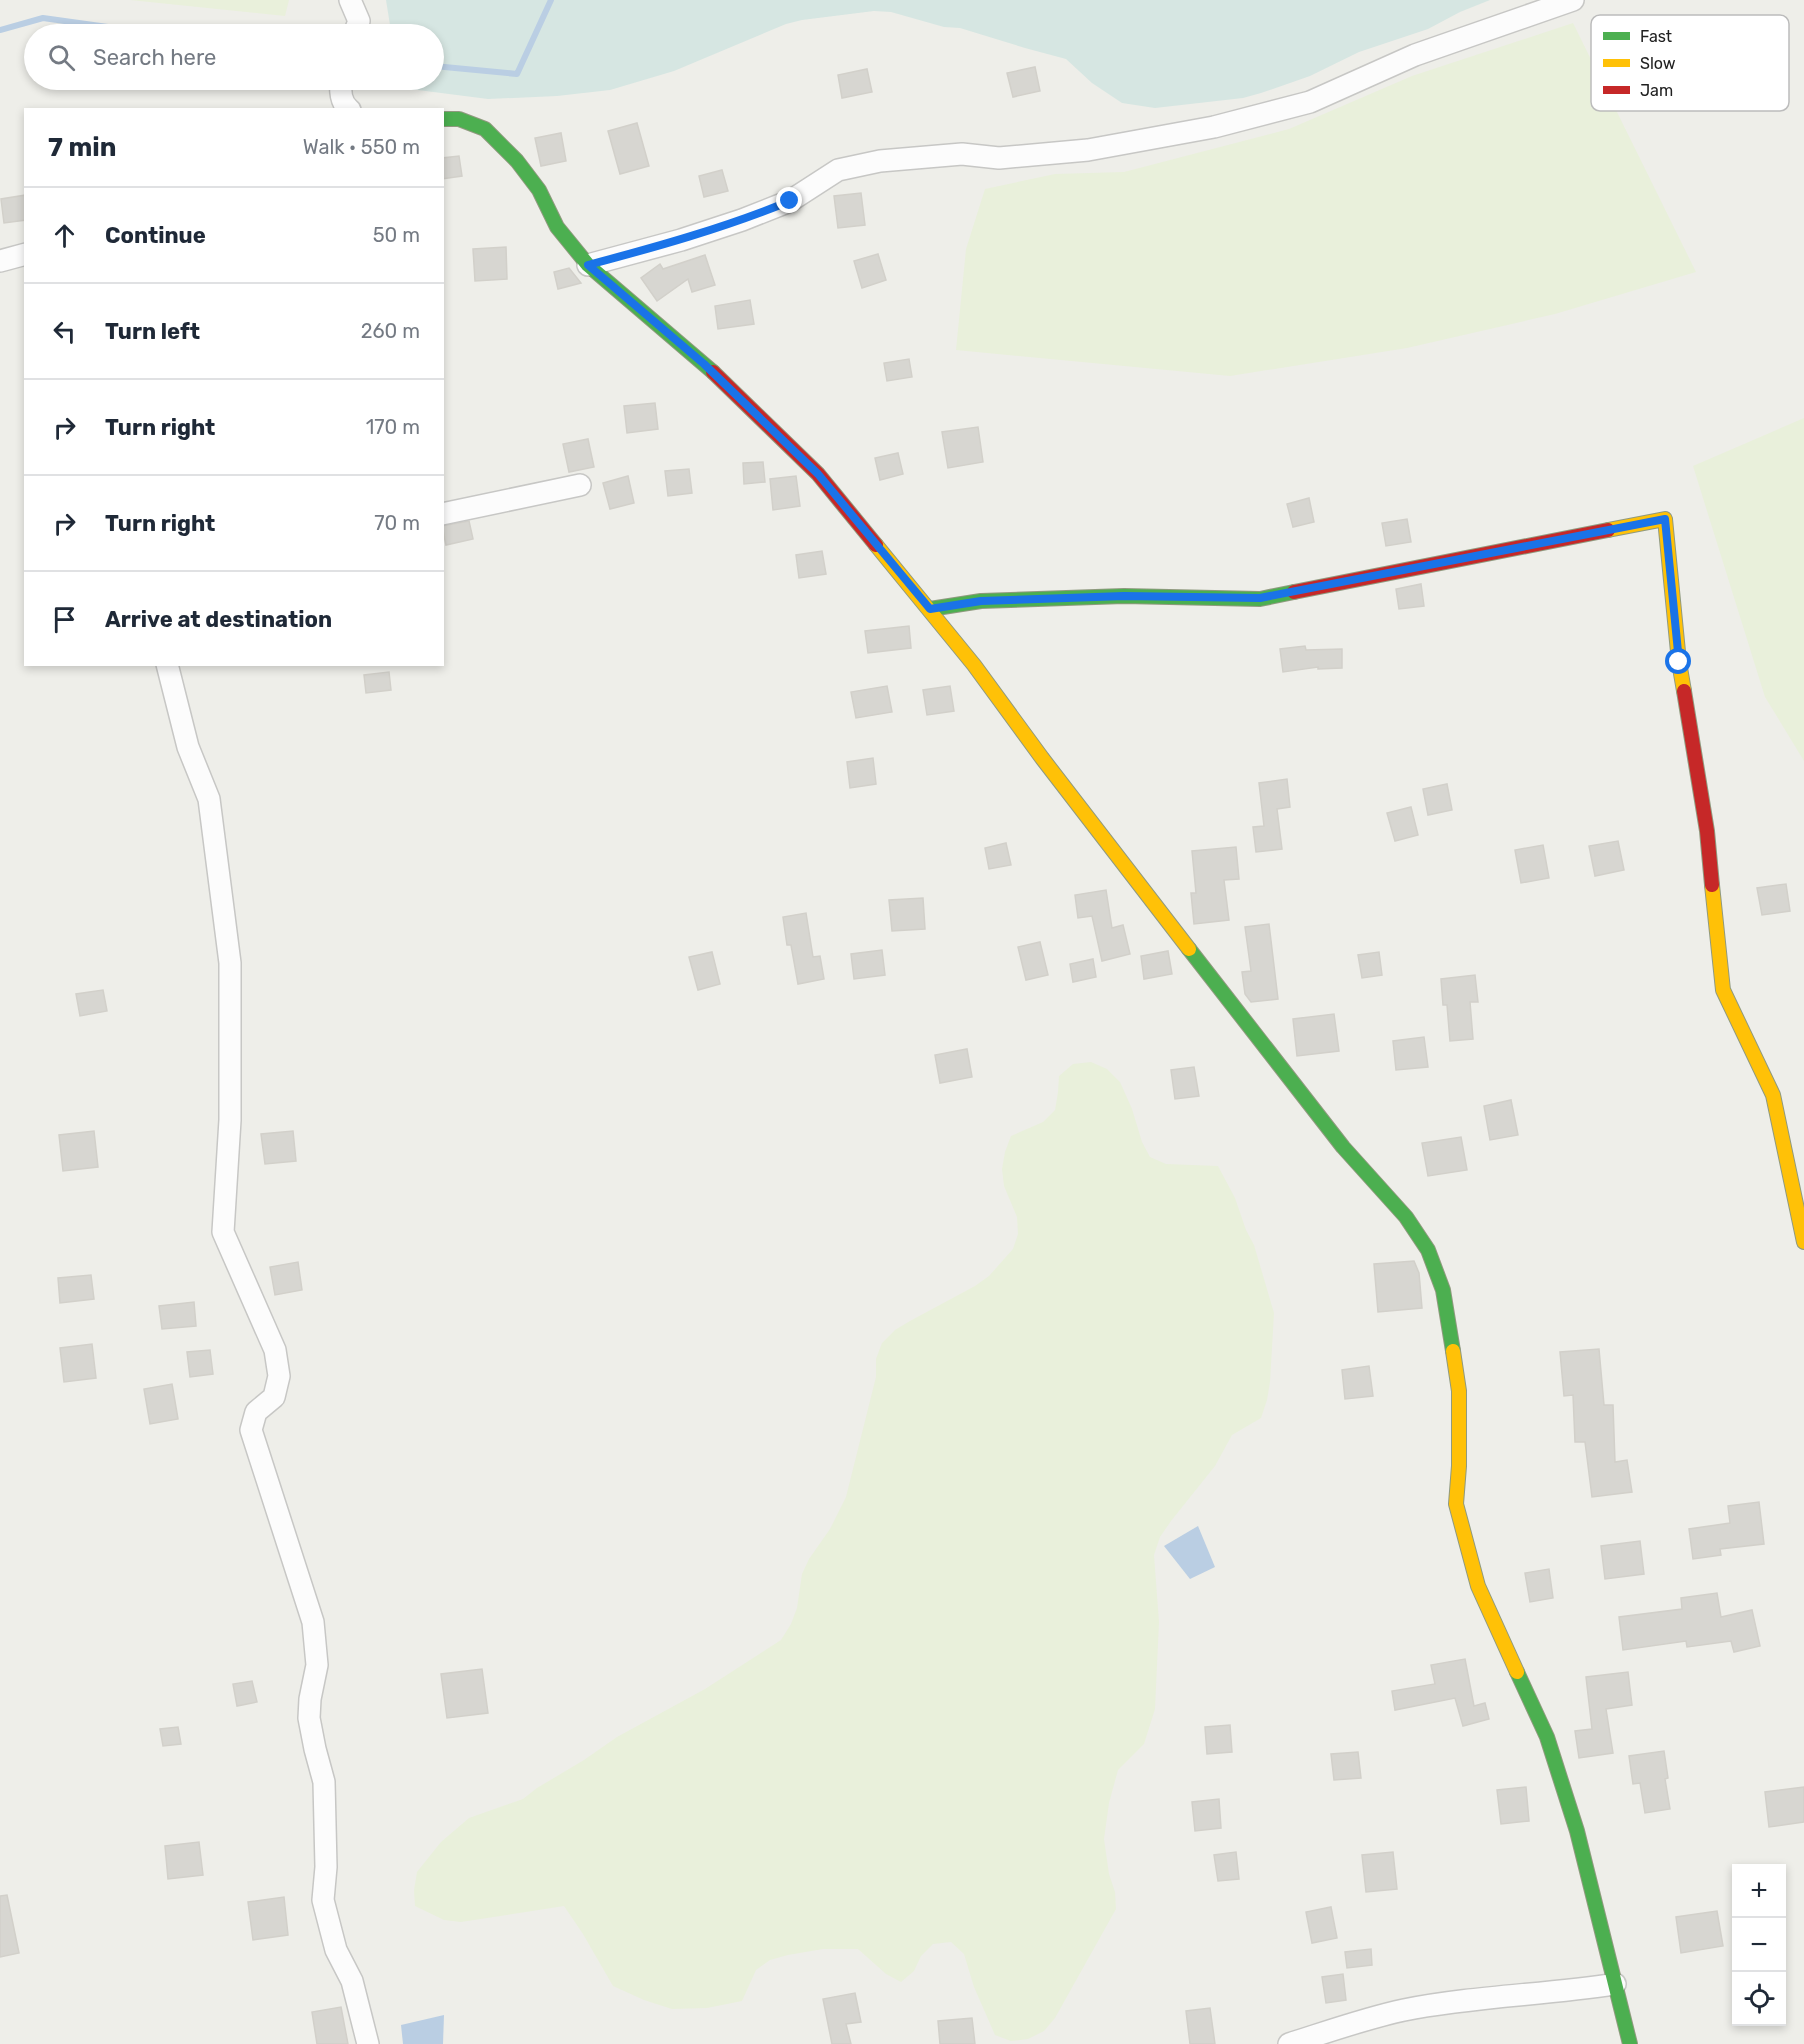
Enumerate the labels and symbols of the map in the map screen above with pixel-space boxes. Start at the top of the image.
legend [1591,15,1789,111]
text: Fast [1640,27,1672,46]
text: Slow [1640,54,1676,73]
text: Jam [1640,81,1673,100]
route end [776,187,802,213]
route start [1665,648,1691,674]

